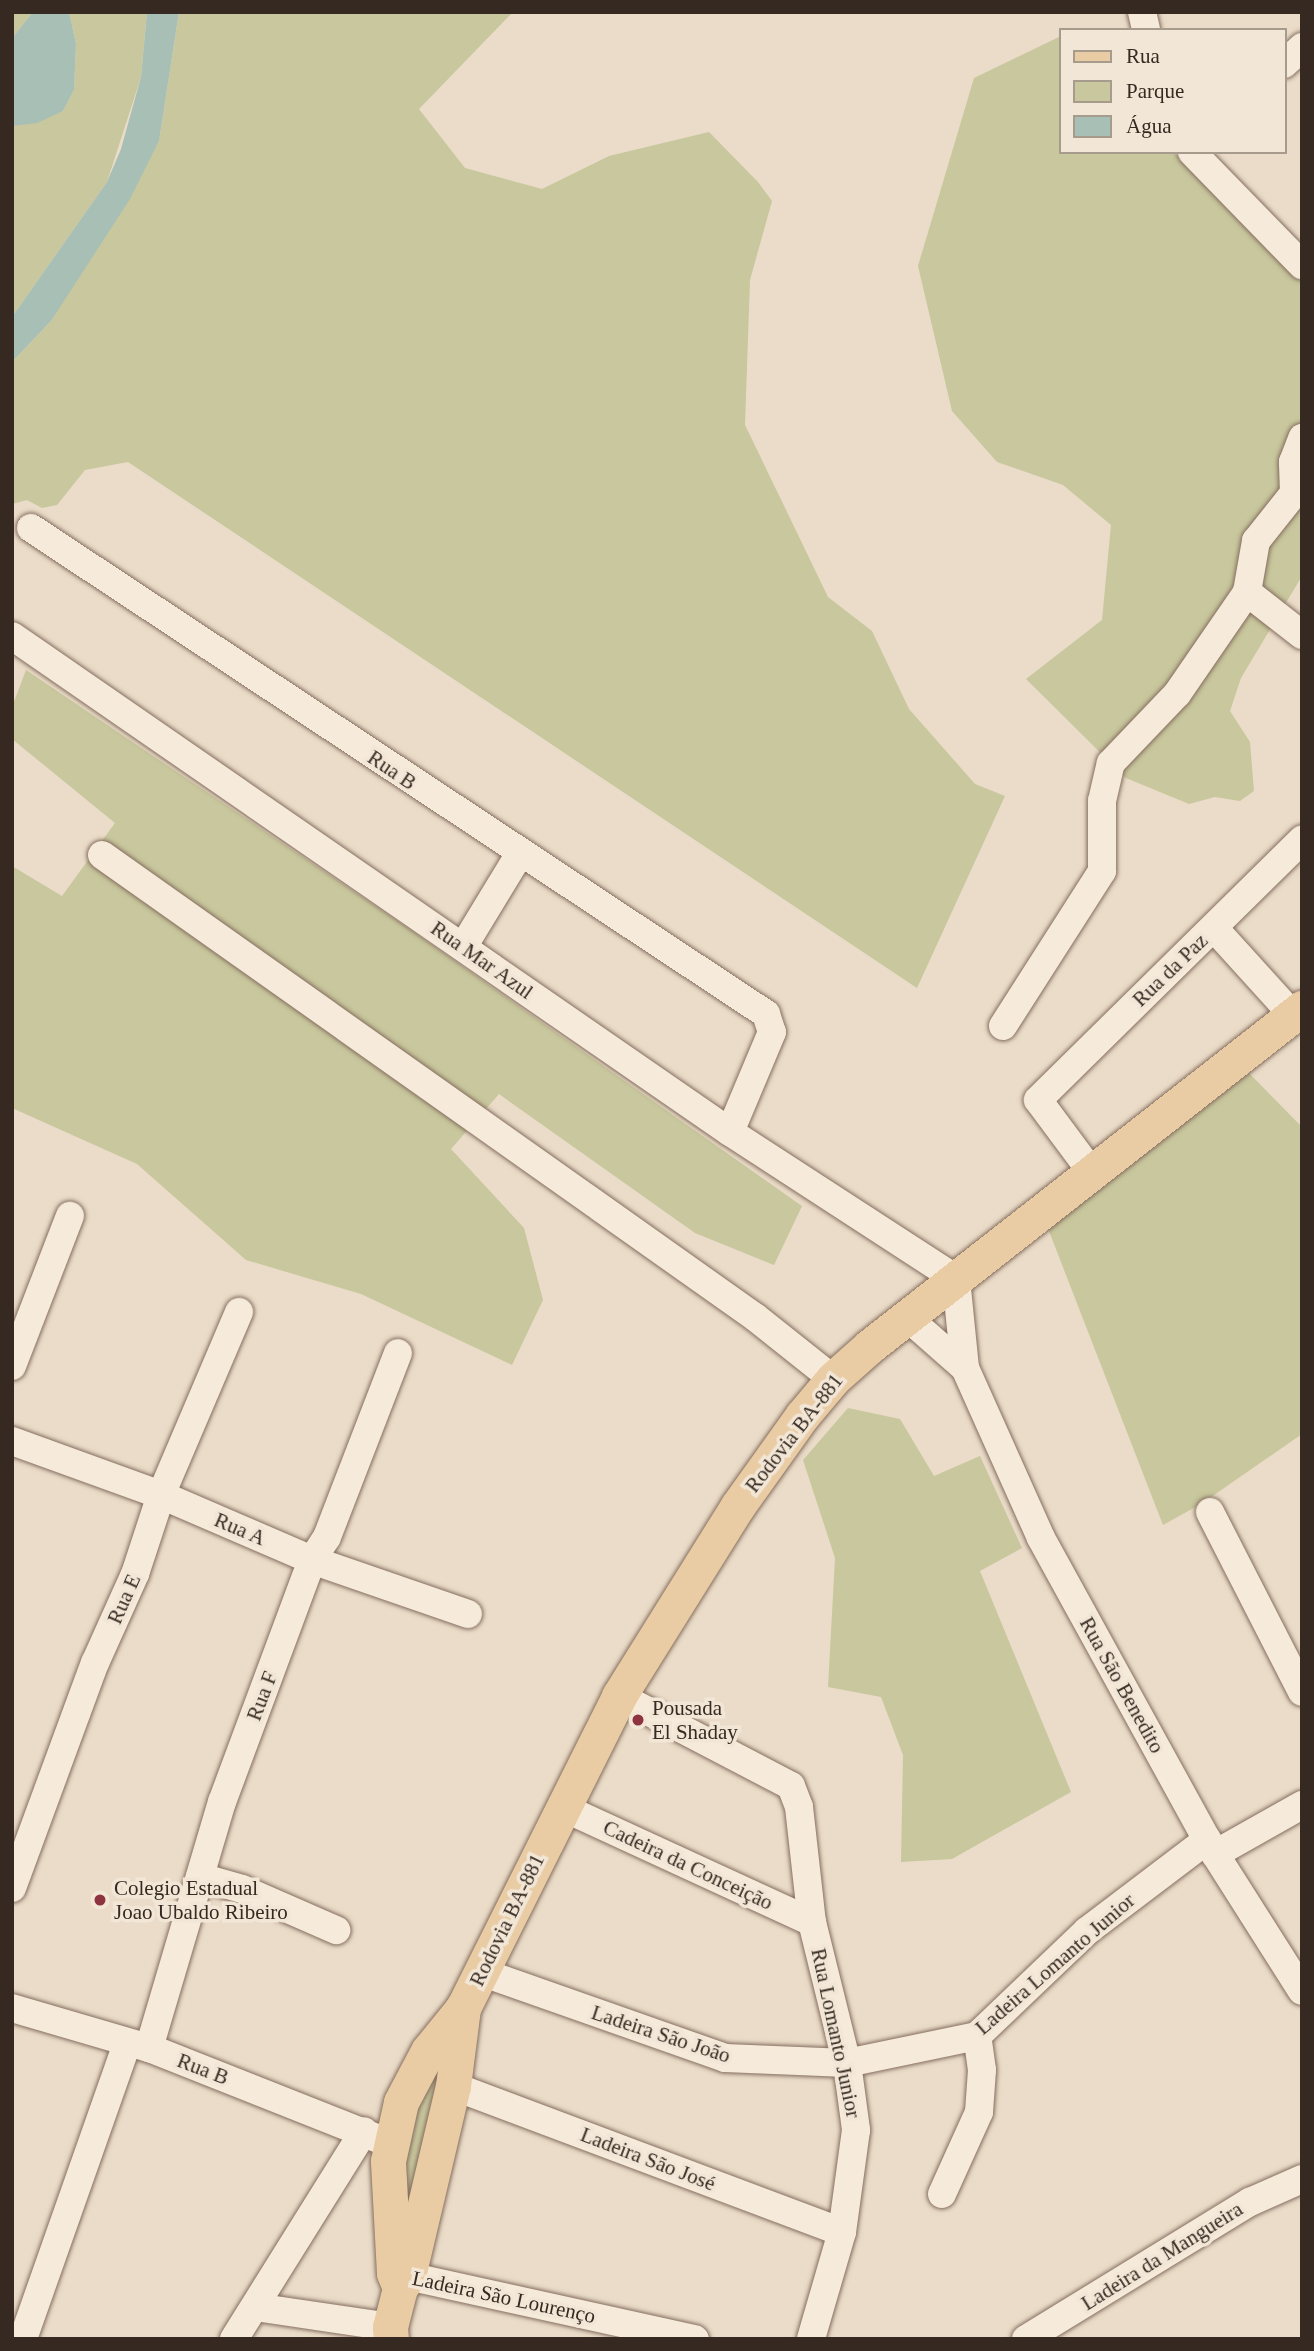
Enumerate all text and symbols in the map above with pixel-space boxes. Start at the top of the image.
legend [1058,28,1286,154]
text: Rua [1126,44,1160,68]
text: Parque [1126,79,1184,103]
text: Água [1126,114,1172,138]
street label: Rua B [363,745,421,795]
street label: Rua Mar Azul [426,915,538,1005]
street label: Rua da Paz [1127,928,1213,1012]
street label: Rodovia BA-881 [740,1368,848,1498]
street label: Rua A [210,1507,270,1551]
street label: Rua E [102,1570,146,1628]
street label: Rua São Benedito [1074,1613,1170,1757]
street label: Rua F [241,1668,283,1724]
place label: Pousada El Shaday [652,1695,738,1745]
marker: Pousada El Shaday [630,1712,646,1728]
street label: Cadeira da Conceição [599,1815,777,1915]
street label: Rodovia BA-881 [464,1850,550,1990]
place label: Colegio Estadual Joao Ubaldo Ribeiro [114,1875,288,1925]
street label: Ladeira Lomanto Junior [970,1888,1140,2040]
marker: Colegio Estadual Joao Ubaldo Ribeiro [92,1892,108,1908]
street label: Rua Lomanto Junior [806,1946,866,2120]
street label: Ladeira São João [588,2000,734,2068]
street label: Rua B [174,2048,232,2090]
street label: Ladeira São José [577,2122,719,2196]
street label: Ladeira da Mangueira [1077,2196,1247,2316]
street label: Ladeira São Lourenço [410,2265,598,2329]

